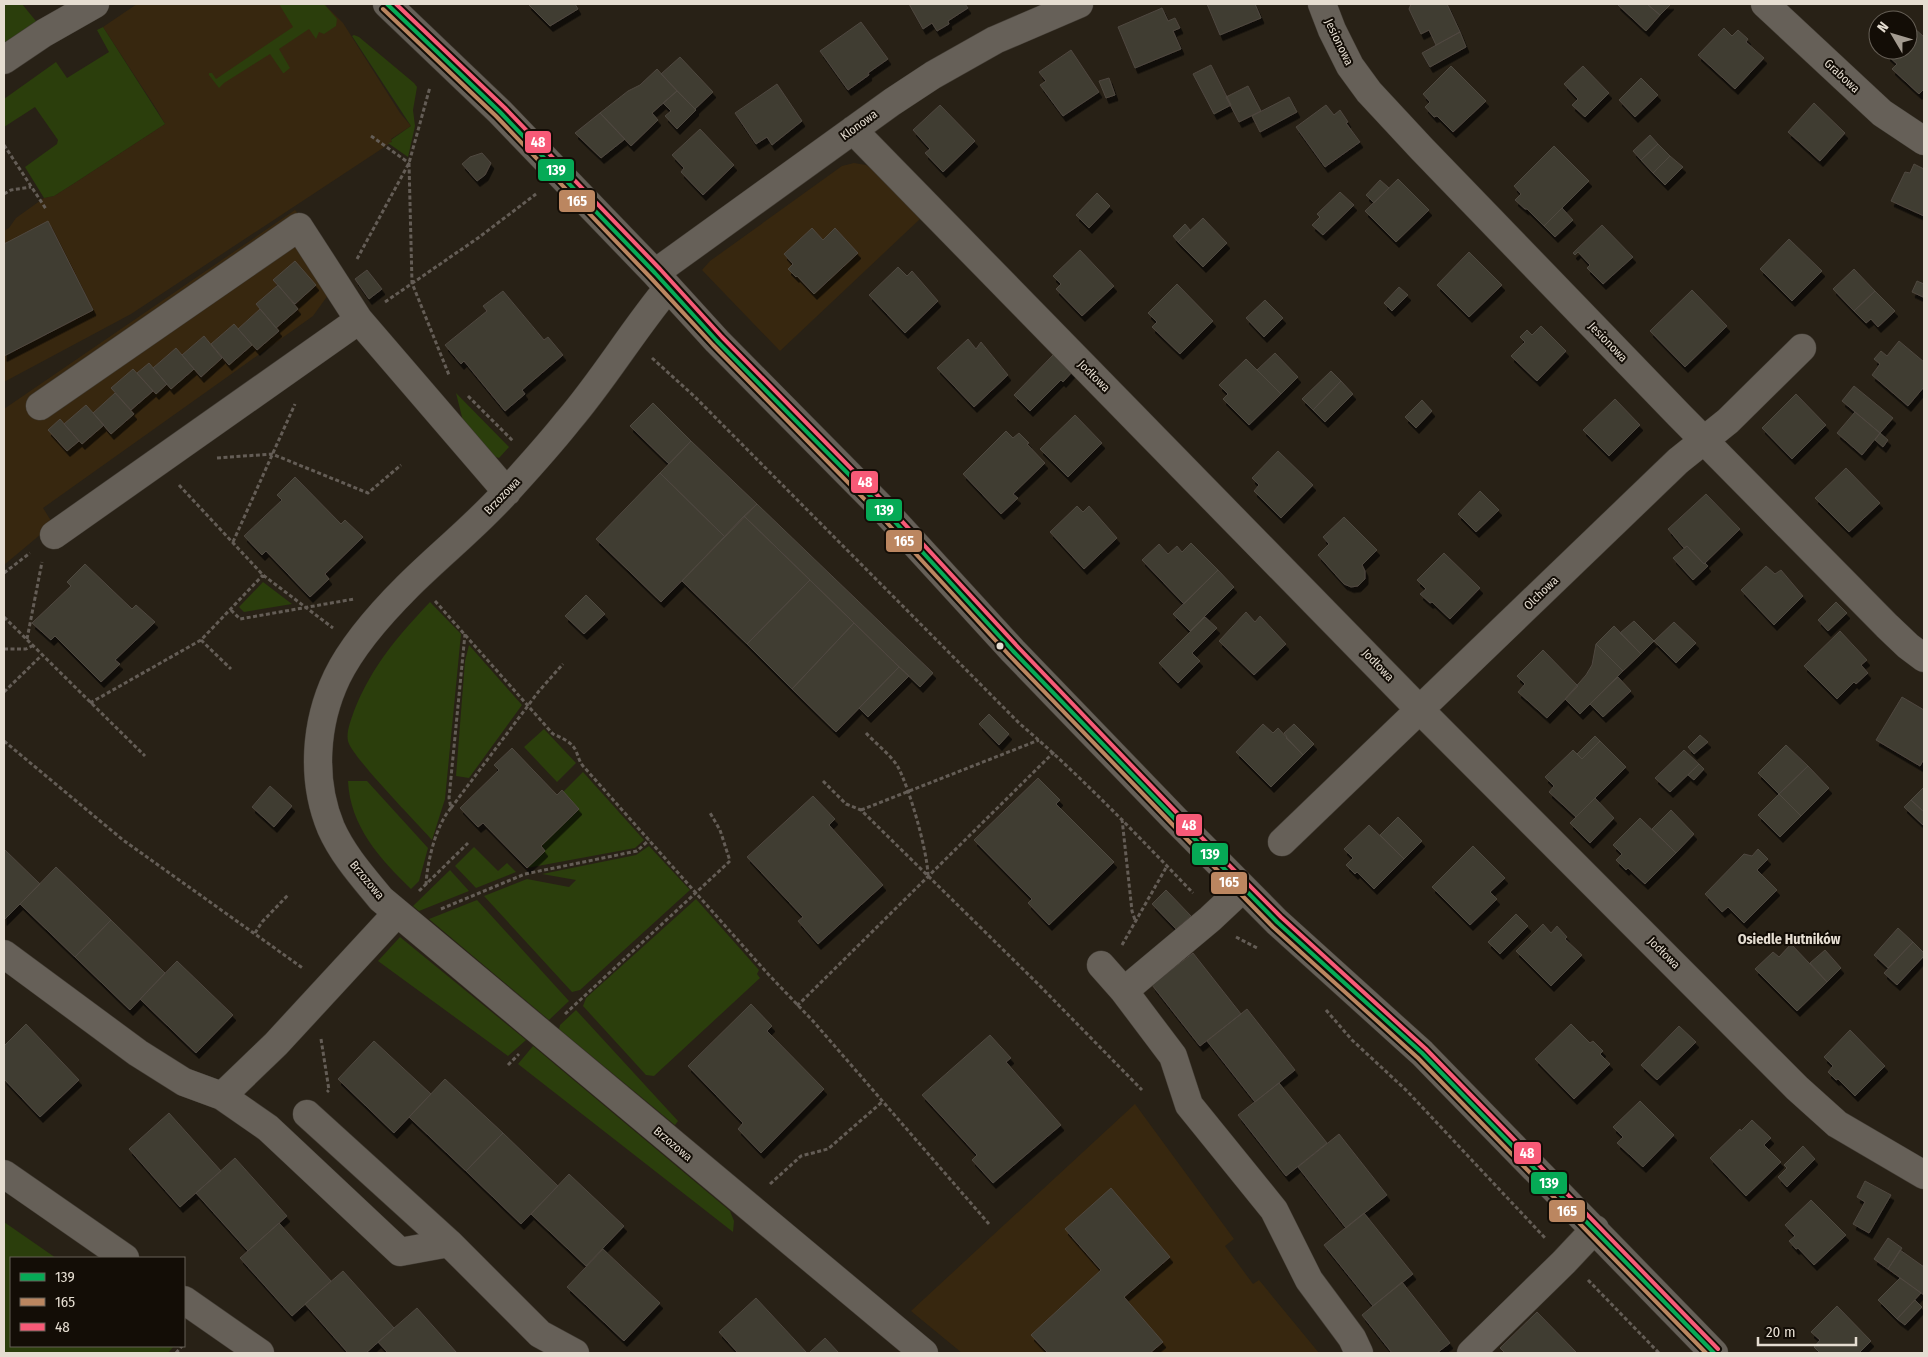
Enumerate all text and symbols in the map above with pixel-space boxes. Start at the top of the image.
north arrow [1868,10,1918,60]
street label: Jesionowa [1322,17,1356,68]
text: N [1874,19,1892,36]
street label: Grabowa [1822,56,1863,96]
street label: Klonowa [838,107,880,143]
line badge: 48 [524,130,552,154]
text: 48 [531,134,546,151]
line badge: 139 [537,158,575,182]
text: 139 [546,162,566,179]
line badge: 165 [558,189,596,213]
text: 165 [567,193,587,210]
street label: Jesionowa [1586,319,1630,365]
street label: Jodłowa [1075,357,1113,395]
line badge: 48 [850,470,879,494]
street label: Brzozowa [481,474,523,517]
text: 48 [858,474,873,491]
line badge: 139 [865,498,903,522]
text: 139 [874,502,894,519]
line badge: 165 [885,529,923,553]
text: 165 [894,533,914,550]
street label: Olchowa [1521,573,1561,613]
unlabelled marker [995,641,1005,651]
street label: Jodłowa [1359,646,1397,684]
line badge: 48 [1175,813,1203,837]
text: 48 [1182,817,1197,834]
line badge: 139 [1191,842,1229,866]
text: 139 [1200,846,1220,863]
street label: Brzozowa [347,858,387,902]
line badge: 165 [1210,871,1248,895]
text: 165 [1219,874,1239,891]
district label: Osiedle Hutników [1738,931,1841,948]
street label: Jodłowa [1645,934,1683,972]
street label: Brzozowa [651,1124,695,1164]
line badge: 48 [1513,1141,1542,1165]
text: 48 [1520,1145,1535,1162]
line badge: 139 [1530,1171,1568,1195]
text: 139 [1539,1175,1559,1192]
line badge: 165 [1548,1199,1586,1223]
text: 165 [1557,1203,1577,1220]
legend [10,1257,185,1347]
text: 139 [55,1268,75,1286]
text: 165 [55,1293,75,1311]
scale bar [1758,1314,1856,1346]
text: 48 [55,1318,70,1336]
text: 20 m [1766,1323,1796,1341]

